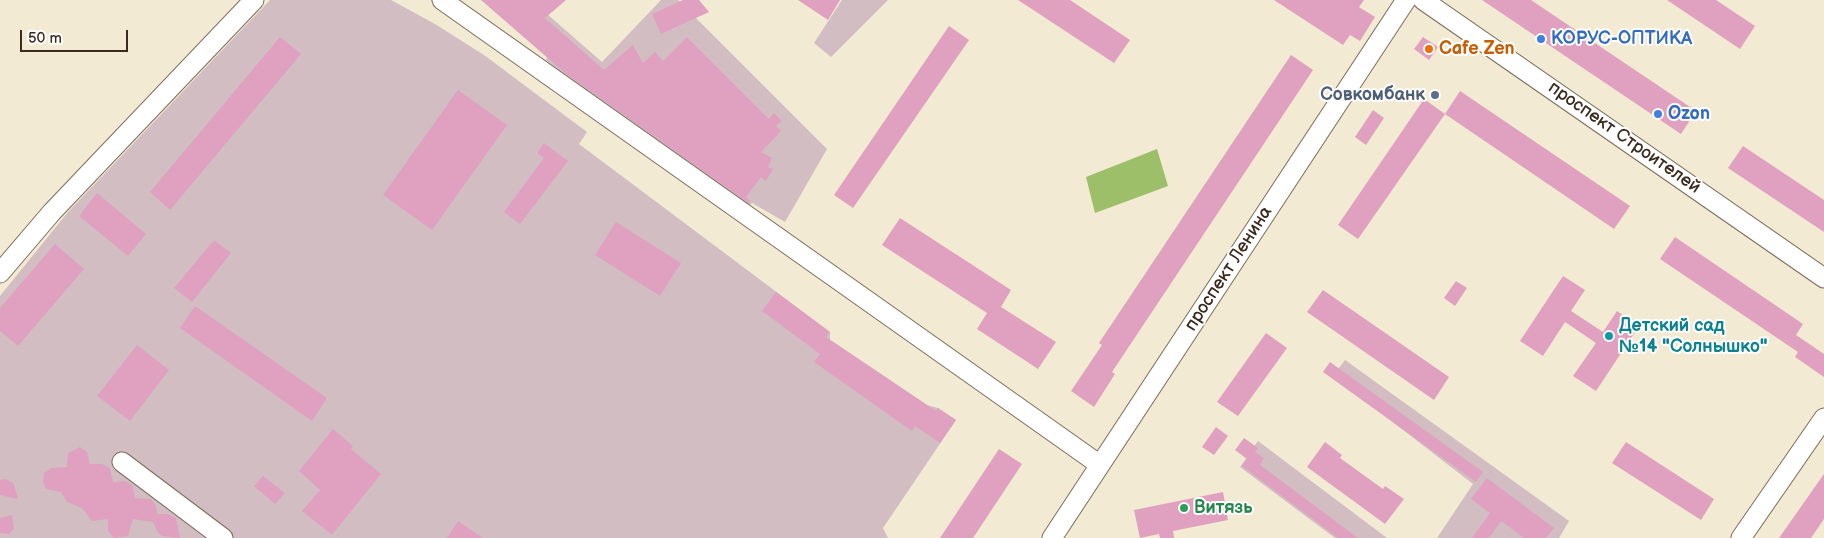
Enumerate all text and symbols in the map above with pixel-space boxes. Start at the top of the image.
scale bar [22,20,130,52]
place label: КОРУС-ОПТИКА [1551,28,1692,50]
text: 50 m [28,29,62,48]
marker: КОРУС-ОПТИКА [1535,33,1547,45]
place label: Cafe Zen [1439,38,1515,60]
marker: Cafe Zen [1423,43,1435,55]
street label: проспект Строителей [1544,77,1704,199]
place label: Совкомбанк [1320,84,1425,106]
marker: Совкомбанк [1429,89,1441,101]
place label: Ozon [1668,103,1710,125]
marker: Ozon [1652,108,1664,120]
street label: проспект Ленина [1181,202,1277,336]
place label: Детский сад №14 "Солнышко" [1619,315,1768,358]
marker: Детский сад №14 "Солнышко" [1603,330,1615,342]
place label: Витязь [1194,497,1252,519]
marker: Витязь [1178,502,1190,514]

